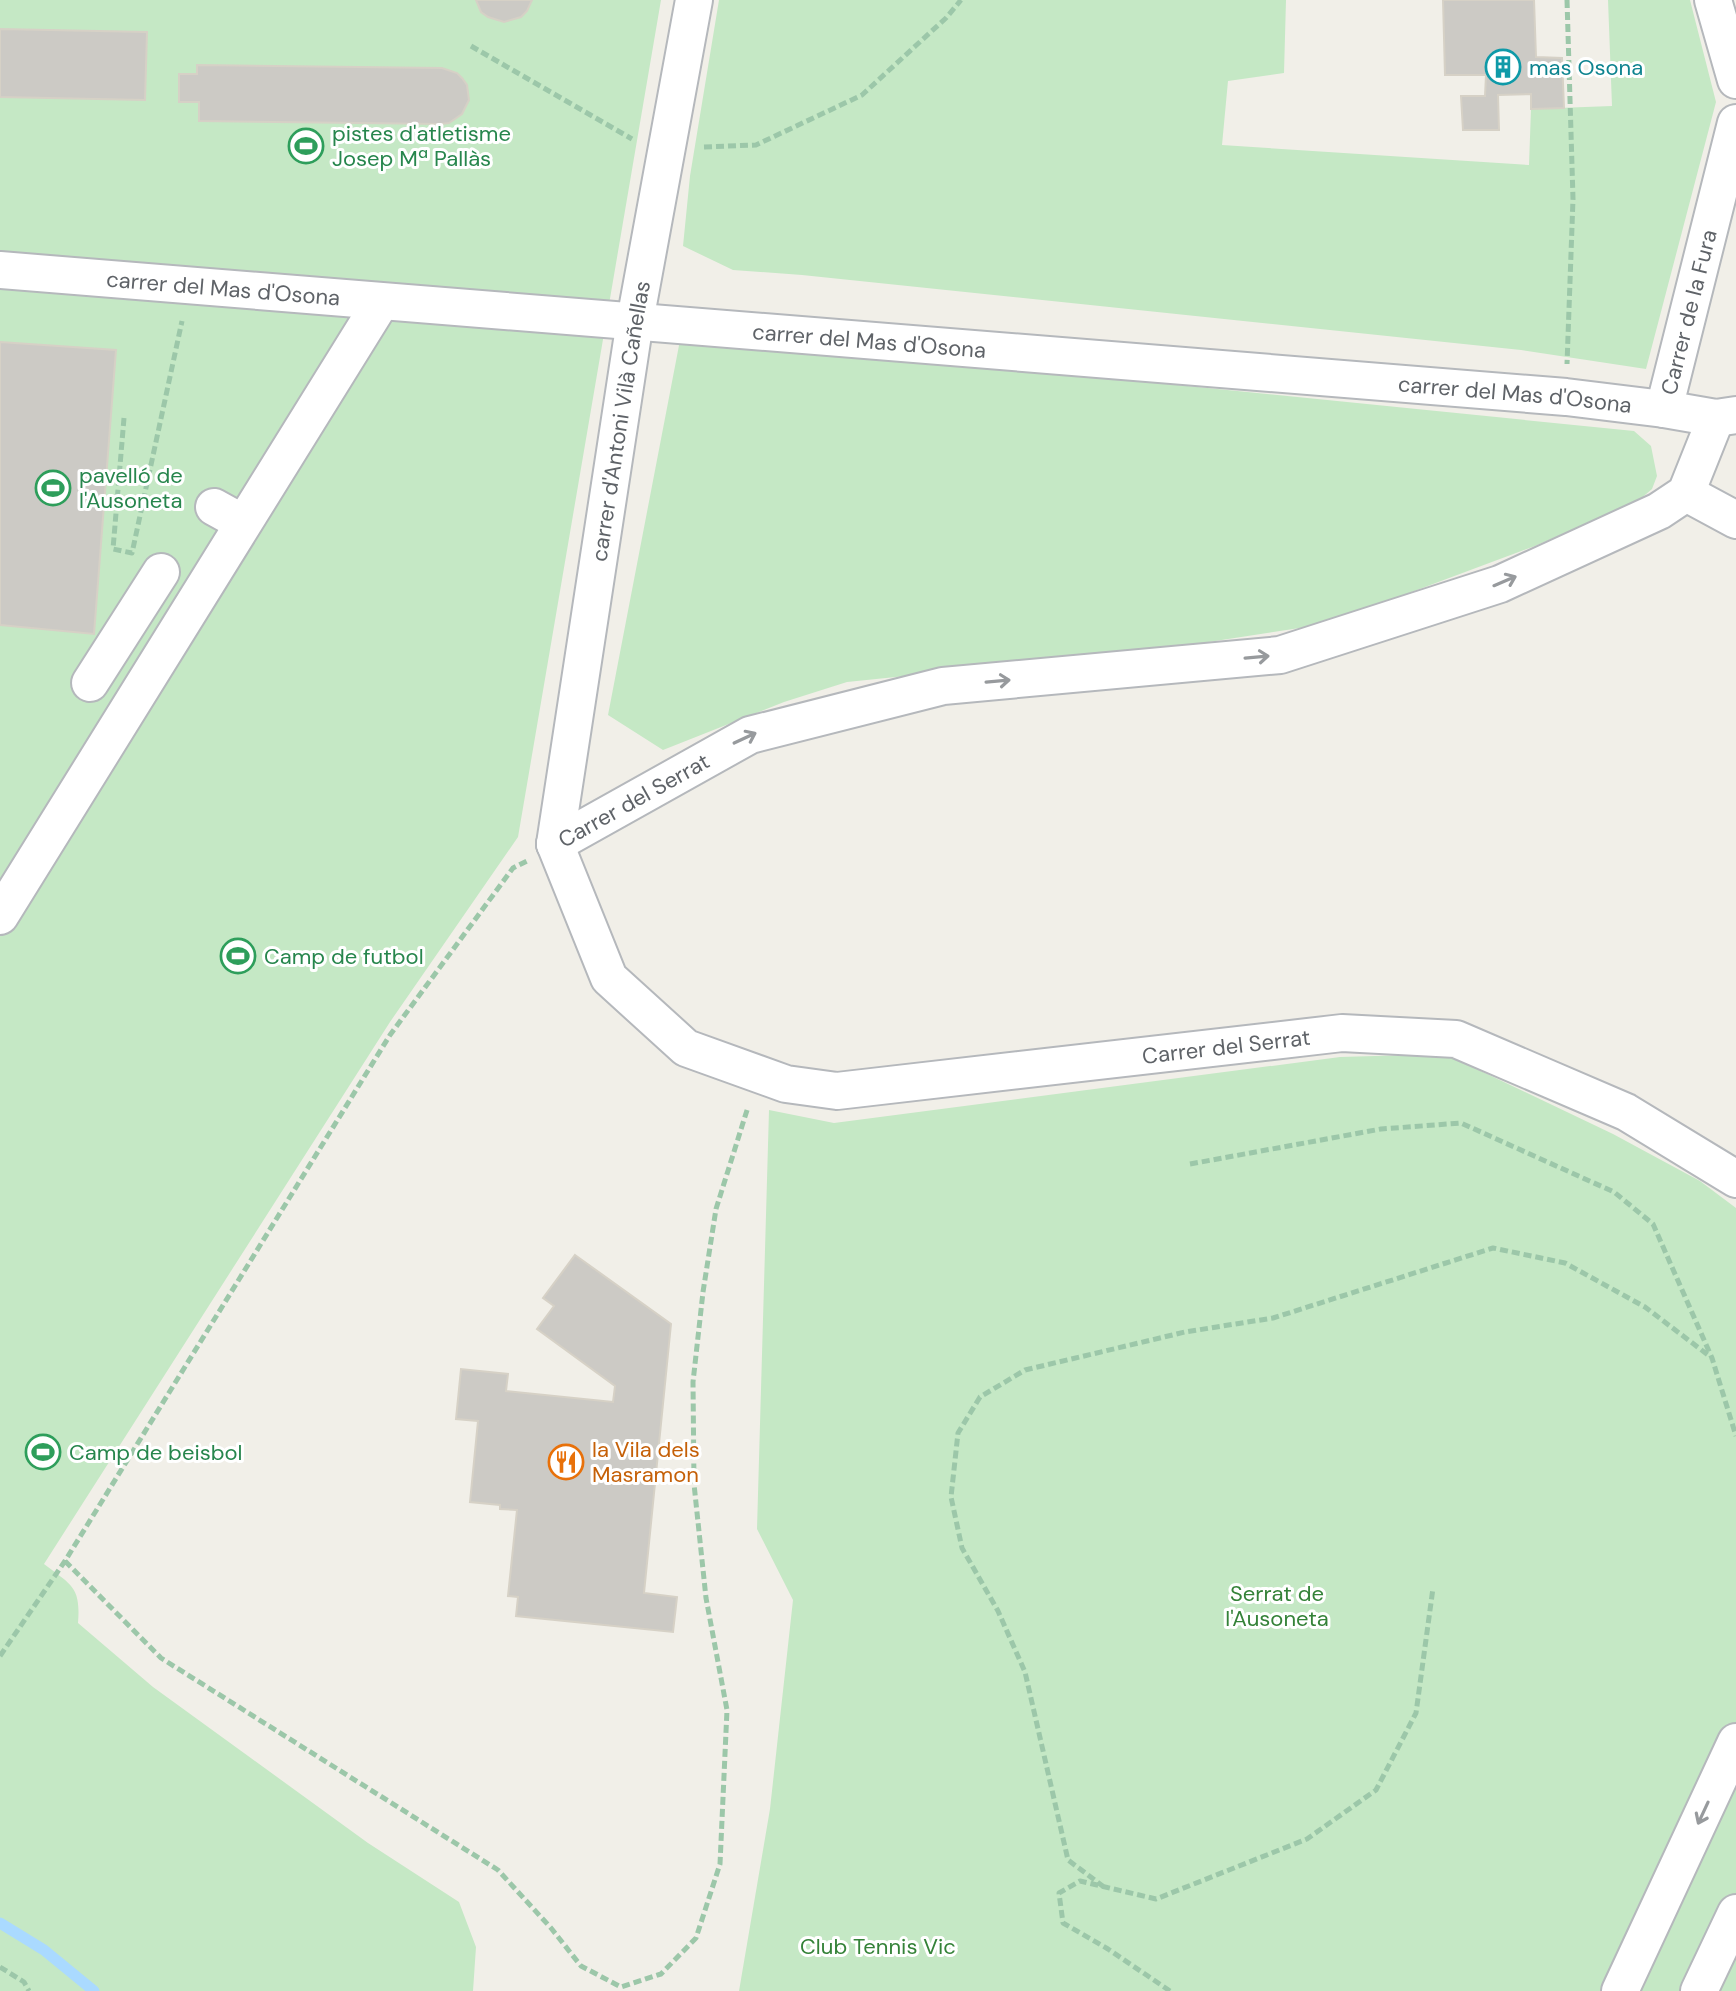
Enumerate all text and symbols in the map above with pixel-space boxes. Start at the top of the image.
building icon: mas Osona [1484,48,1522,86]
place label: mas Osona [1529,53,1643,82]
place label: pistes d'atletisme Josep Mª Pallàs [332,119,511,173]
sports icon: pistes d'atletisme Josep Mª Pallàs [287,127,325,165]
street label: Carrer de la Fura [1654,226,1724,398]
street label: carrer del Mas d'Osona [105,265,341,313]
street label: carrer d'Antoni Vilà Cañellas [584,278,657,563]
street label: carrer del Mas d'Osona [751,317,987,365]
street label: carrer del Mas d'Osona [1397,369,1633,420]
place label: pavelló de l'Ausoneta [79,461,183,515]
sports icon: pavelló de l'Ausoneta [34,469,72,507]
one-way arrow [1492,573,1517,588]
one-way arrow [1243,650,1270,665]
one-way arrow [984,673,1011,688]
one-way arrow [733,730,757,745]
street label: Carrer del Serrat [553,747,715,854]
sports icon: Camp de futbol [219,937,257,975]
place label: Camp de futbol [264,942,424,971]
street label: Carrer del Serrat [1141,1023,1312,1071]
sports icon: Camp de beisbol [24,1433,62,1471]
place label: la Vila dels Masramon [592,1435,700,1489]
place label: Camp de beisbol [69,1438,242,1467]
restaurant icon: la Vila dels Masramon [547,1443,585,1481]
park label: Serrat de l'Ausoneta [1225,1579,1329,1633]
one-way arrow [1695,1801,1710,1825]
park label: Club Tennis Vic [800,1932,956,1961]

